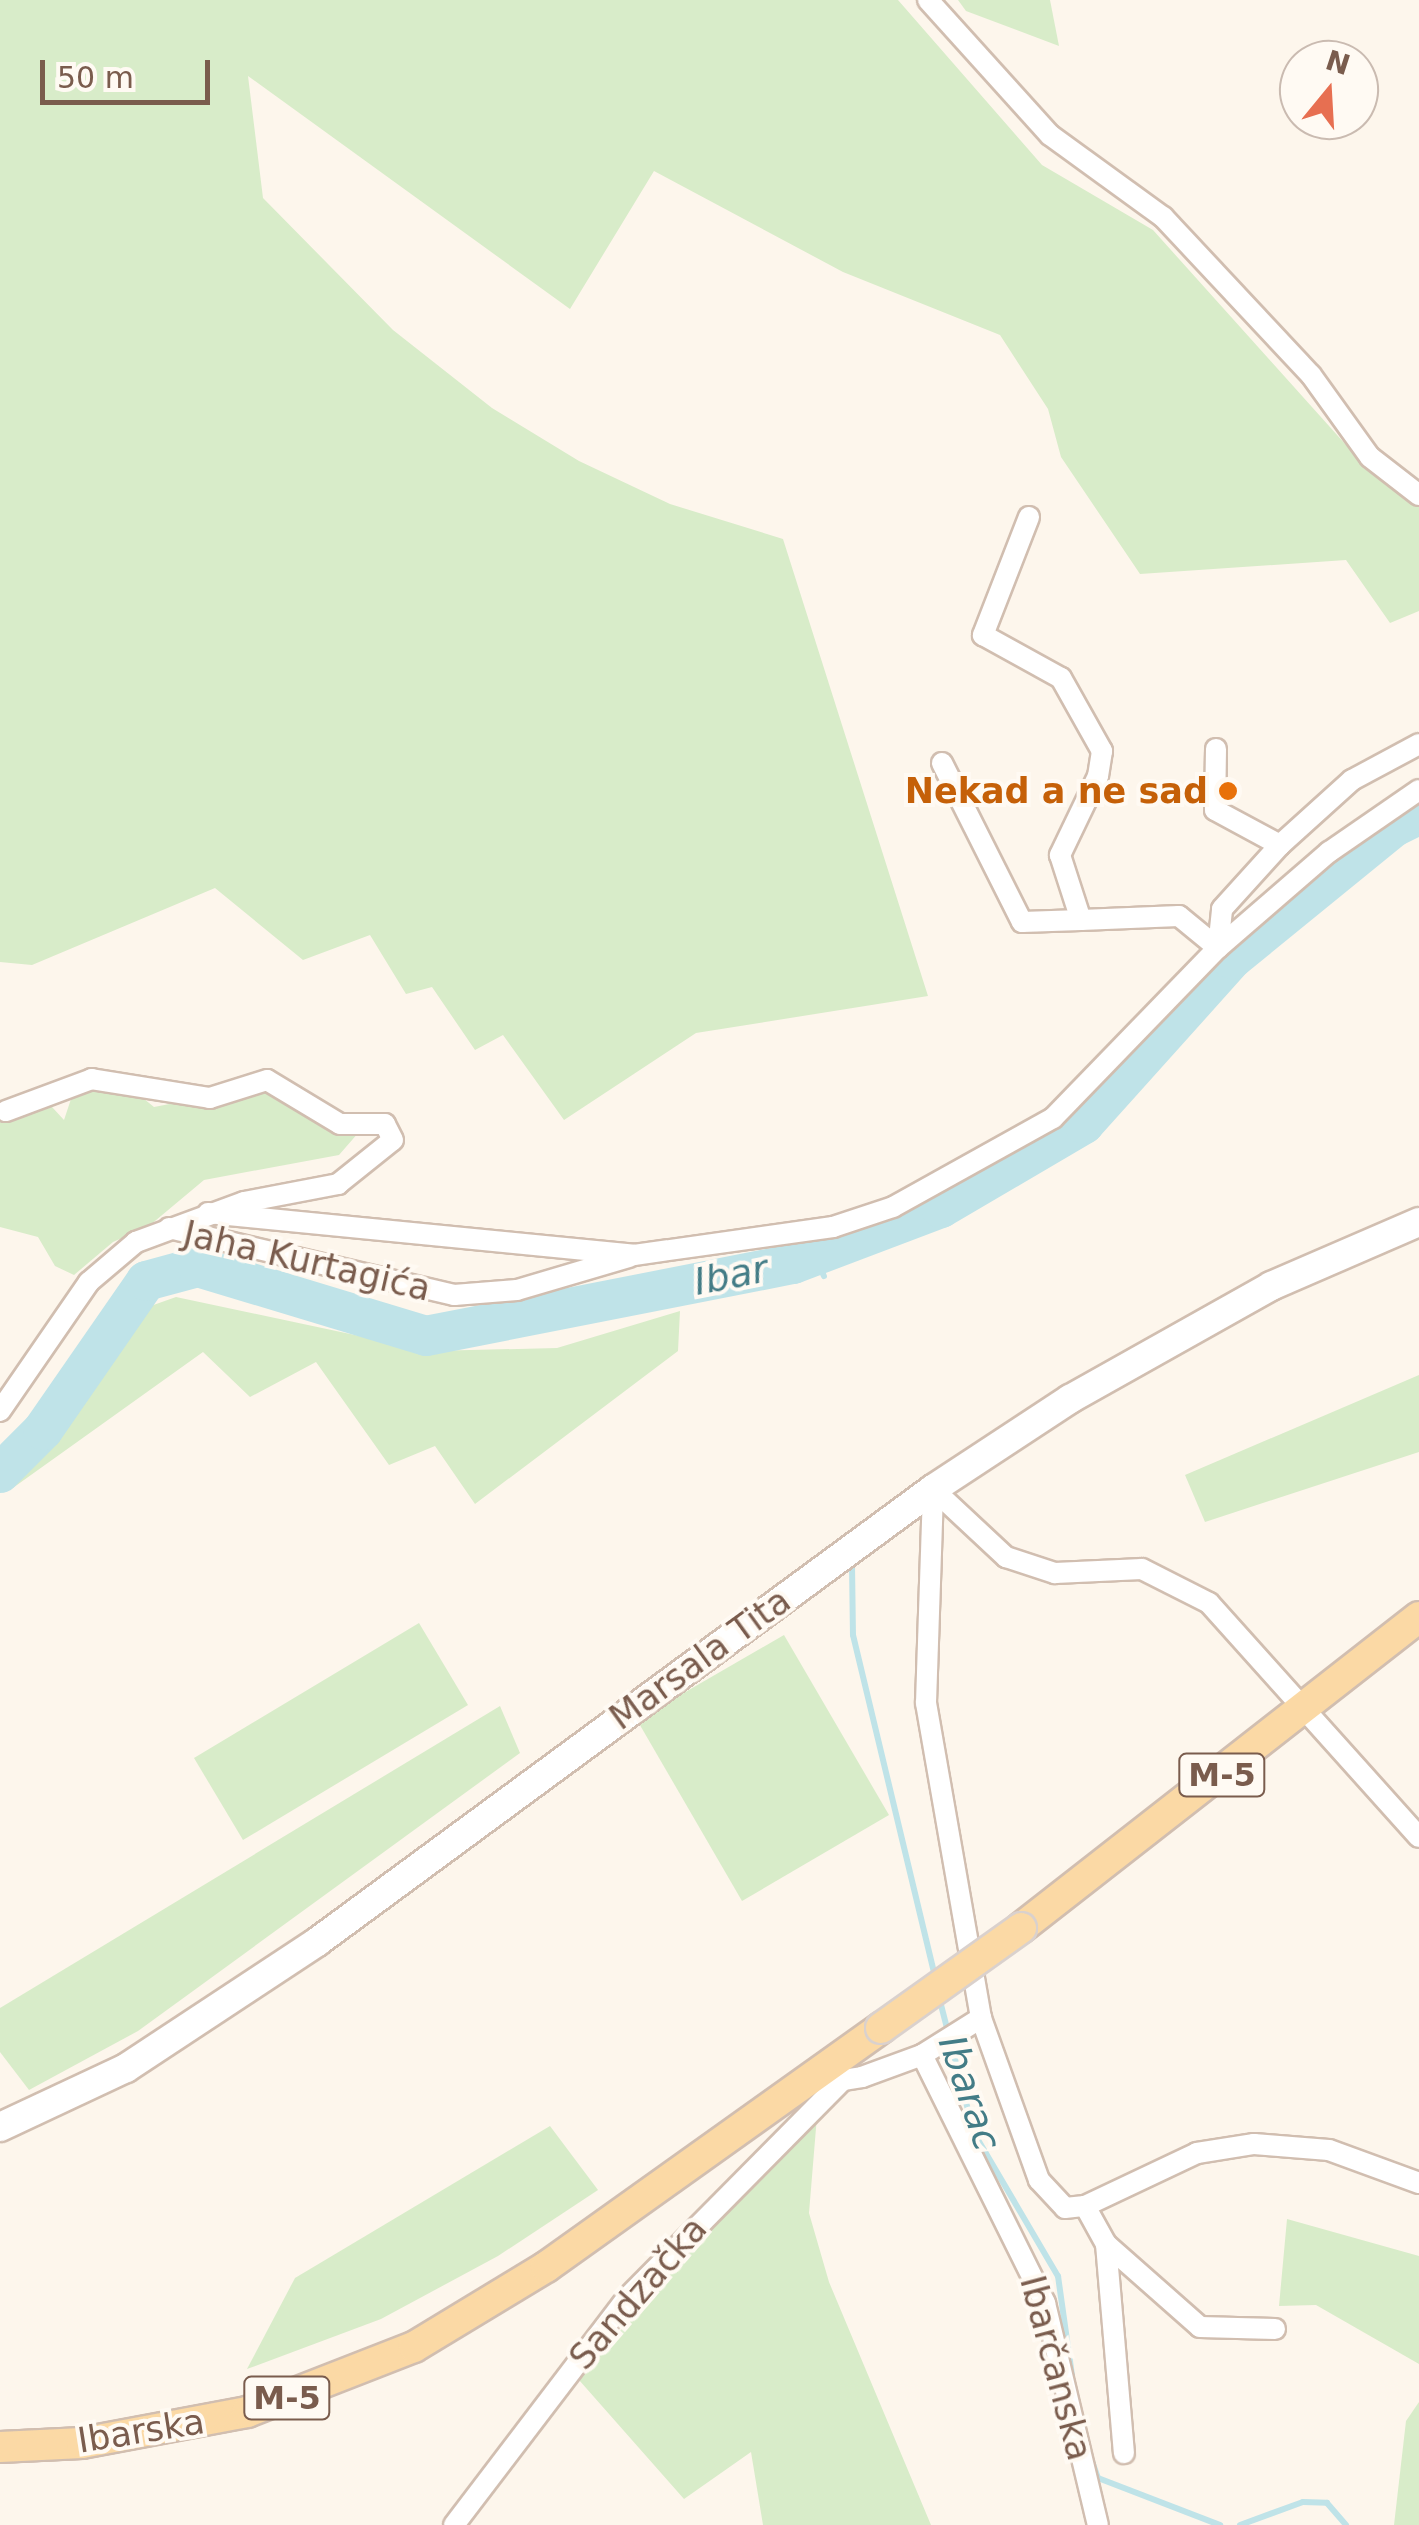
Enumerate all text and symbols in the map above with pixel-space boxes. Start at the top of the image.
scale bar [45,40,215,102]
north arrow [1279,40,1379,140]
text: N [1322,44,1354,82]
text: 50 m [57,60,134,95]
place label: Nekad a ne sad [905,770,1208,812]
marker: Nekad a ne sad [1217,780,1239,802]
street label: Jaha Kurtagića [179,1212,435,1310]
water label: Ibar [690,1247,772,1305]
street label: Marsala Tita [601,1579,799,1739]
road number: M-5 [1177,1748,1267,1802]
water label: Ibarac [928,2030,1010,2156]
street label: Sandzačka [560,2208,716,2378]
street label: Ibarčanska [1011,2271,1101,2465]
road number: M-5 [242,2371,332,2425]
street label: Ibarska [75,2400,207,2462]

